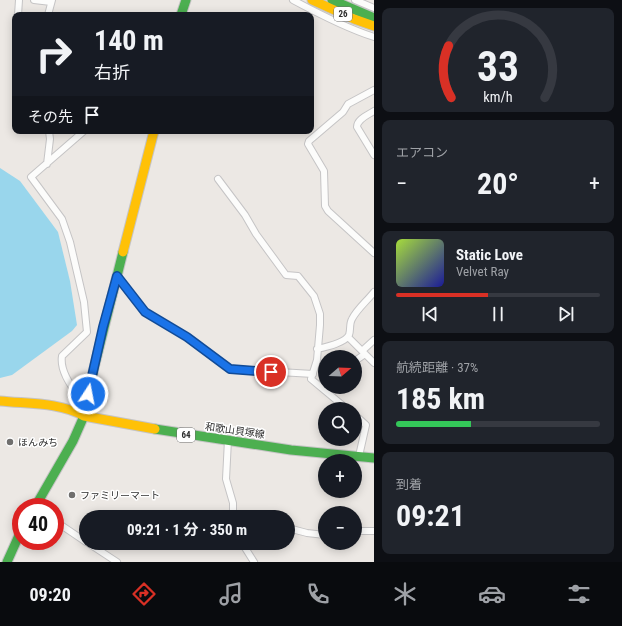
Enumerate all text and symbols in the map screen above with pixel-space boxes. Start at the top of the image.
road number: 26 [334,7,352,21]
text: 140 m [94,24,164,57]
icon: right [28,28,80,80]
text: 33 [477,42,519,91]
text: 右折 [94,62,130,83]
text: km/h [483,89,513,105]
icon: arrive [81,104,103,126]
text: その先 [28,108,73,126]
text: エアコン [396,145,448,160]
text: 20° [477,166,519,201]
text: − [396,171,407,196]
text: + [589,171,600,196]
text: Static Love [456,246,523,264]
text: Velvet Ray [456,264,509,279]
icon: previous [419,303,441,325]
icon: pause [487,303,509,325]
icon: next [555,303,577,325]
north arrow [318,350,362,394]
map controls [318,350,362,550]
pin [254,355,288,389]
text: 航続距離 · 37% [396,360,478,375]
icon: arrive [260,361,282,383]
position arrow [67,373,109,415]
text: 185 km [396,381,485,416]
button: search [318,402,362,446]
street label: 和歌山貝塚線 [204,421,265,440]
road number: 64 [177,428,195,442]
marker: ほんみち [5,437,15,447]
place label: ほんみち [18,437,58,448]
button: + [318,454,362,498]
text: 到着 [396,477,422,492]
marker: ファミリーマート [67,490,77,500]
place label: ファミリーマート [80,490,160,501]
speed limit sign: 40 [12,498,64,550]
text: 09:21 [396,498,465,533]
button: − [318,506,362,550]
text: 09:21 · 1 分 · 350 m [127,521,247,539]
icon: directions [130,580,158,608]
icon: music [217,580,245,608]
icon: phone [304,580,332,608]
icon: climate [391,580,419,608]
icon: car [478,580,506,608]
icon: filters [565,580,593,608]
text: 09:20 [29,584,71,605]

